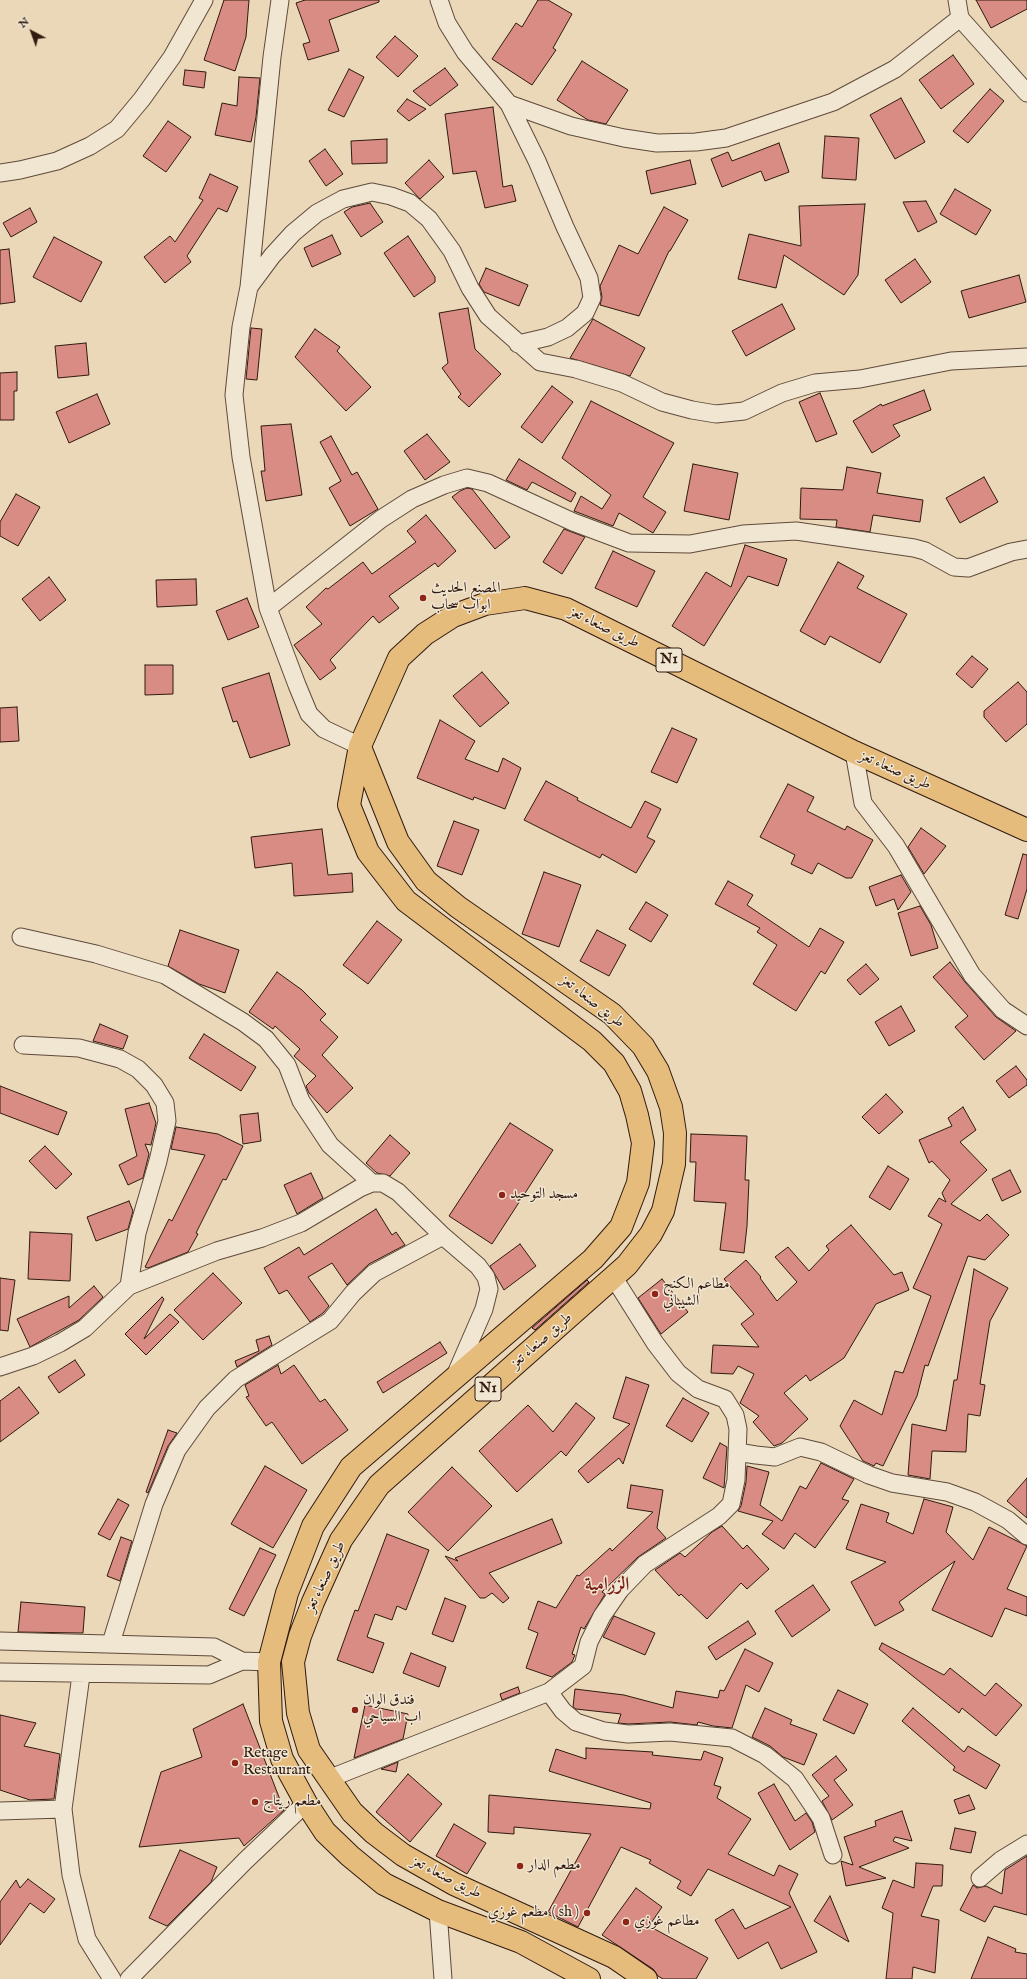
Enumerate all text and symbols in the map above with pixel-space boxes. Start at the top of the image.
north arrow [12,12,52,52]
text: N [16,15,32,31]
place label: المصنع الحديث ابواب سحاب [431,580,501,615]
marker: المصنع الحديث ابواب سحاب [418,593,428,603]
street label: طريق صنعاء تعز [566,603,642,653]
road number: N1 [656,648,682,672]
street label: طريق صنعاء تعز [857,747,933,795]
street label: طريق صنعاء تعز [556,971,628,1033]
place label: مسجد التوحيد [510,1186,578,1204]
marker: مسجد التوحيد [497,1190,507,1200]
place label: مطاعم الكنج الشيباني [663,1276,730,1311]
marker: مطاعم الكنج الشيباني [650,1289,660,1299]
street label: طريق صنعاء تعز [507,1309,577,1373]
road number: N1 [475,1377,501,1401]
street label: طريق صنعاء تعز [302,1539,350,1615]
district label: الزرامية [585,1575,629,1597]
place label: فندق الوان اب السياحي [363,1692,421,1727]
marker: فندق الوان اب السياحي [350,1705,360,1715]
place label: Retage Restaurant [243,1745,311,1780]
marker: Retage Restaurant [230,1758,240,1768]
place label: مطعم ريتاج [263,1793,321,1811]
marker: مطعم ريتاج [250,1797,260,1807]
street label: طريق صنعاء تعز [408,1853,484,1903]
place label: مطعم الدار [528,1857,581,1875]
marker: مطعم الدار [515,1861,525,1871]
place label: مطعم غوزي ( sh ) [488,1904,579,1922]
marker: مطعم غوزي ( sh ) [582,1908,592,1918]
place label: مطاعم غوزي [634,1913,700,1931]
marker: مطاعم غوزي [621,1917,631,1927]

